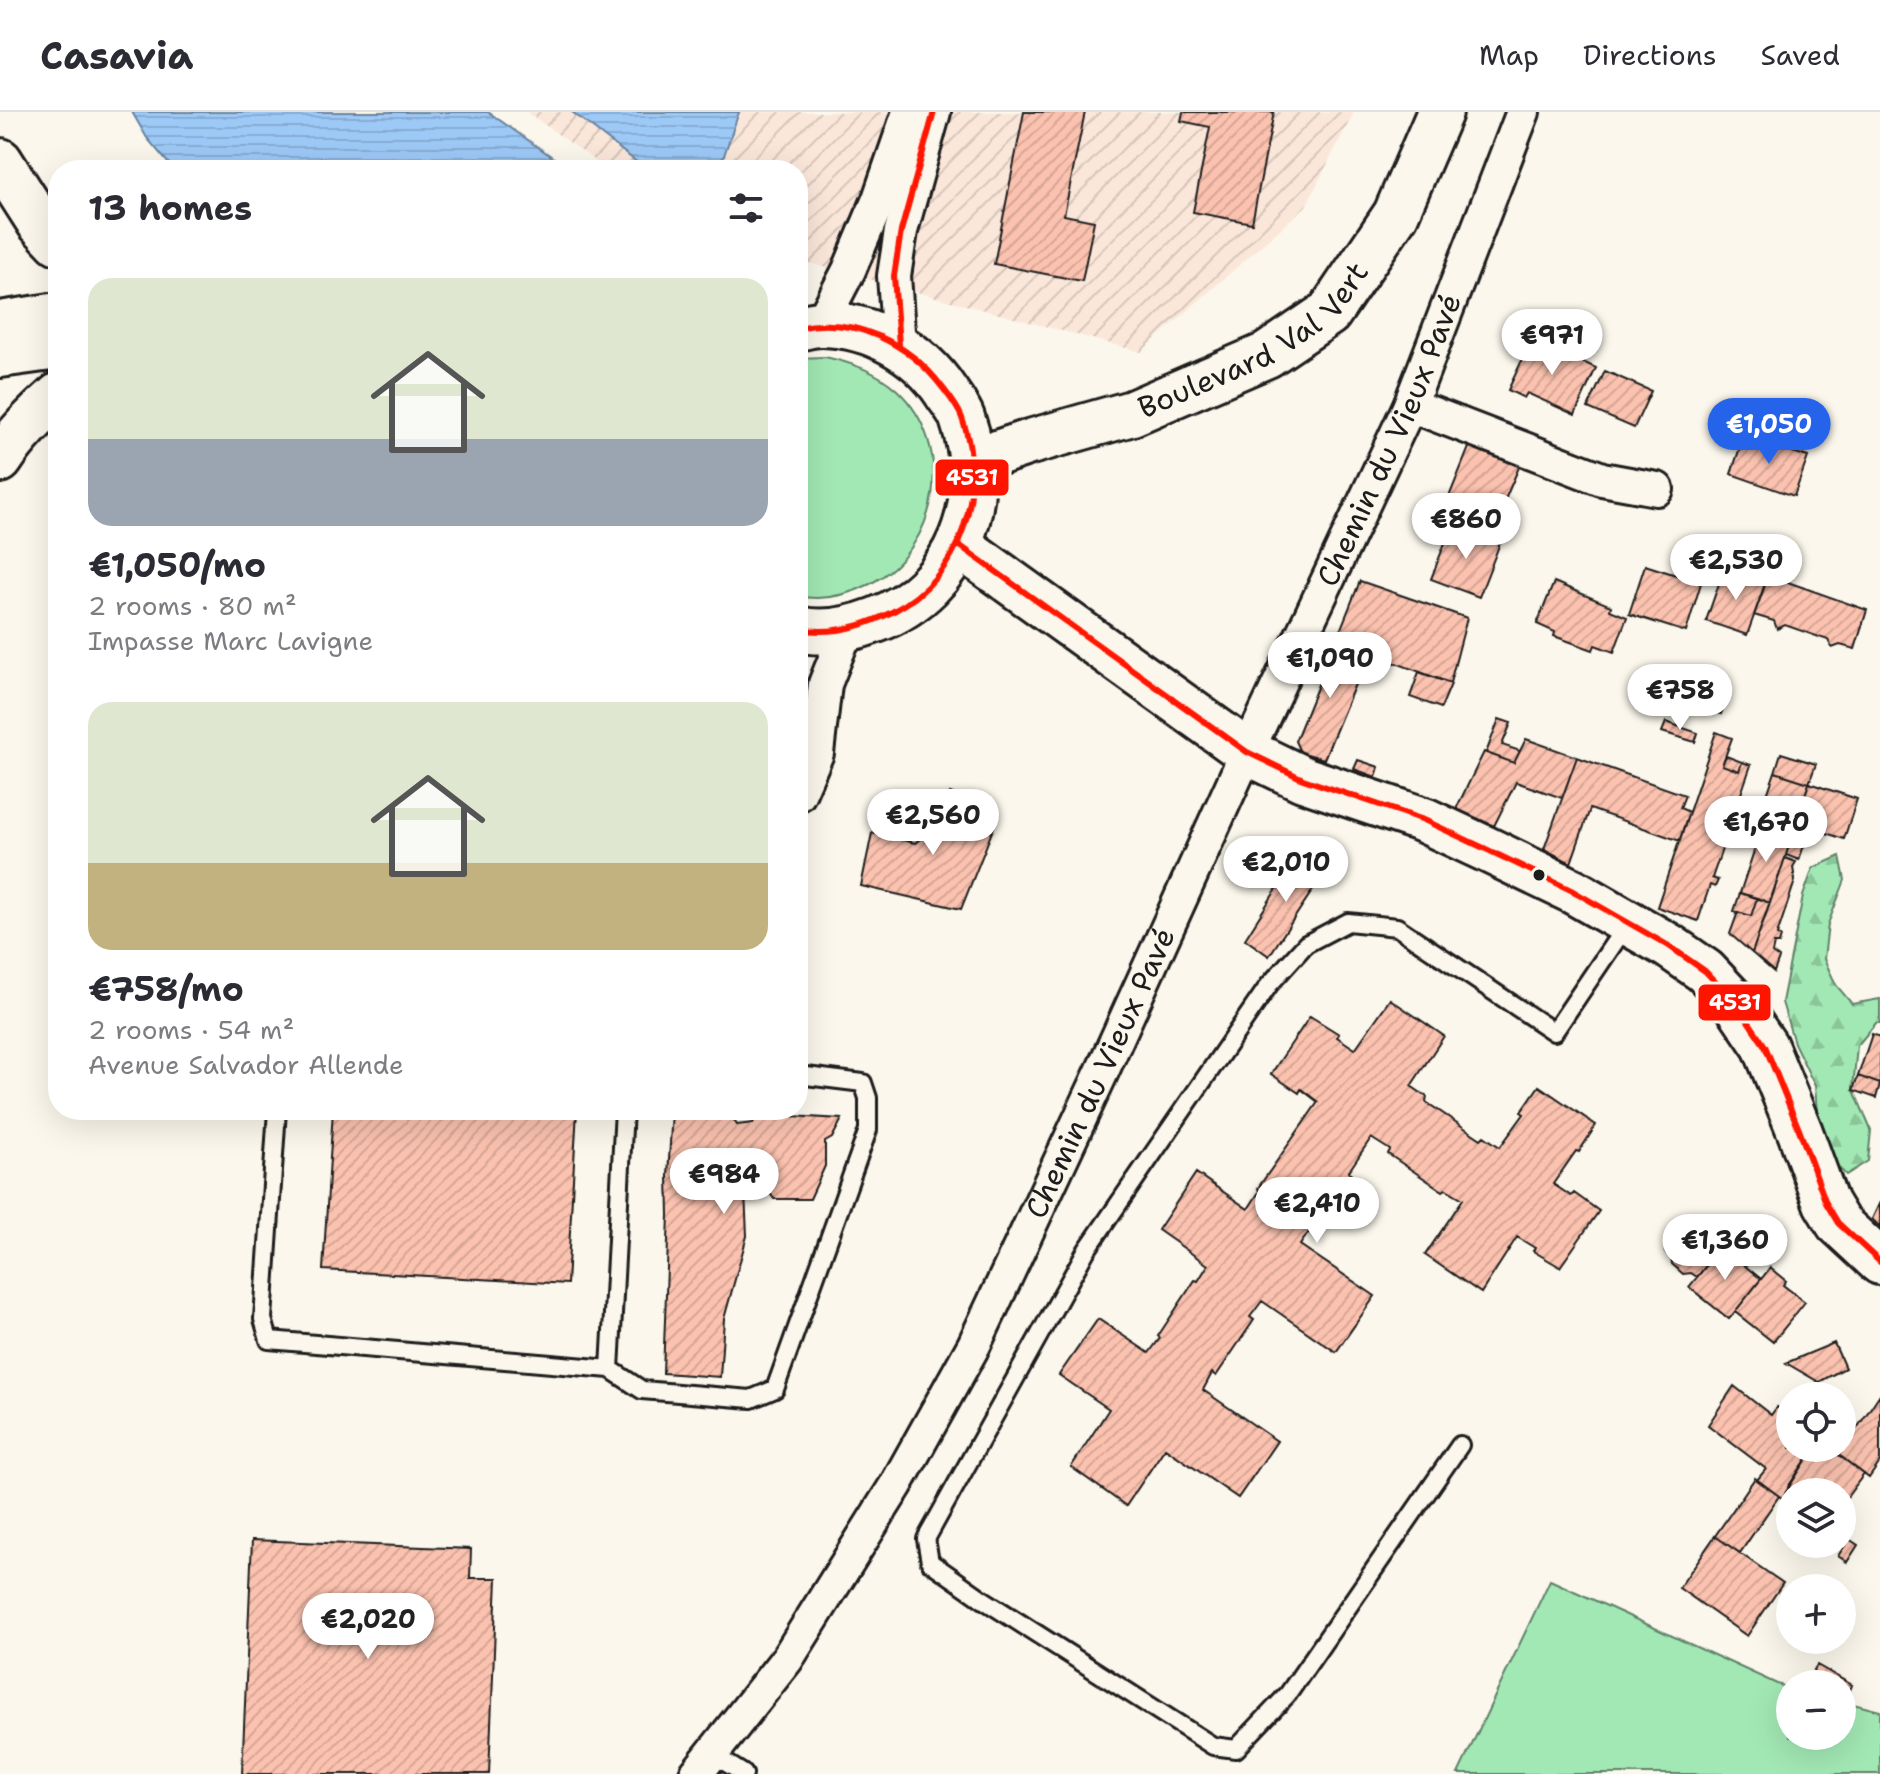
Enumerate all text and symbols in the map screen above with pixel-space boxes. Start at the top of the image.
text: Casavia [40,30,193,81]
text: Map [1479,36,1539,74]
text: Directions [1583,36,1717,74]
text: Saved [1761,36,1840,74]
text: 13 homes [88,185,252,231]
icon: filters [724,186,768,230]
street label: Boulevard Val Vert [1132,254,1378,428]
street label: Chemin du Vieux Pavé [1307,288,1471,593]
pin: €971 [1505,309,1599,377]
text: €971 [1520,317,1584,352]
icon: home [356,330,500,474]
pin: €1,050 [1704,398,1834,466]
text: €1,050 [1726,406,1812,441]
line badge: 4531 [934,458,1010,497]
text: 4531 [946,463,998,492]
pin: €860 [1419,493,1513,561]
text: €860 [1430,501,1502,536]
pin: €2,530 [1671,534,1801,602]
text: €1,050/mo [88,542,266,588]
text: €2,530 [1688,542,1784,577]
text: 2 rooms · 80 m² [88,588,297,623]
text: Impasse Marc Lavigne [88,623,373,658]
pin: €1,090 [1265,632,1395,700]
text: €1,090 [1286,640,1374,675]
pin: €758 [1633,664,1727,732]
text: €758 [1645,672,1715,707]
icon: home [356,754,500,898]
pin: €2,560 [868,789,998,857]
pin: €1,670 [1701,796,1831,864]
text: €2,560 [885,797,981,832]
text: €1,670 [1722,804,1810,839]
pin: €2,010 [1221,836,1351,904]
text: €2,010 [1241,844,1331,879]
unlabelled marker [1531,867,1547,883]
street label: Chemin du Vieux Pavé [1015,921,1185,1225]
text: €758/mo [88,966,244,1012]
line badge: 4531 [1697,983,1772,1022]
text: 4531 [1709,988,1761,1017]
text: 2 rooms · 54 m² [88,1012,294,1047]
text: Avenue Salvador Allende [88,1047,404,1082]
pin: €984 [677,1148,771,1216]
text: €984 [688,1156,760,1191]
pin: €2,410 [1252,1177,1382,1245]
text: €2,410 [1273,1185,1361,1220]
pin: €1,360 [1660,1214,1790,1282]
text: €1,360 [1680,1222,1770,1257]
map controls [1776,1382,1856,1750]
button: locate [1776,1382,1856,1462]
button: layers [1776,1478,1856,1558]
button: + [1776,1574,1856,1654]
pin: €2,020 [303,1593,433,1661]
text: €2,020 [320,1601,416,1636]
button: − [1776,1670,1856,1750]

